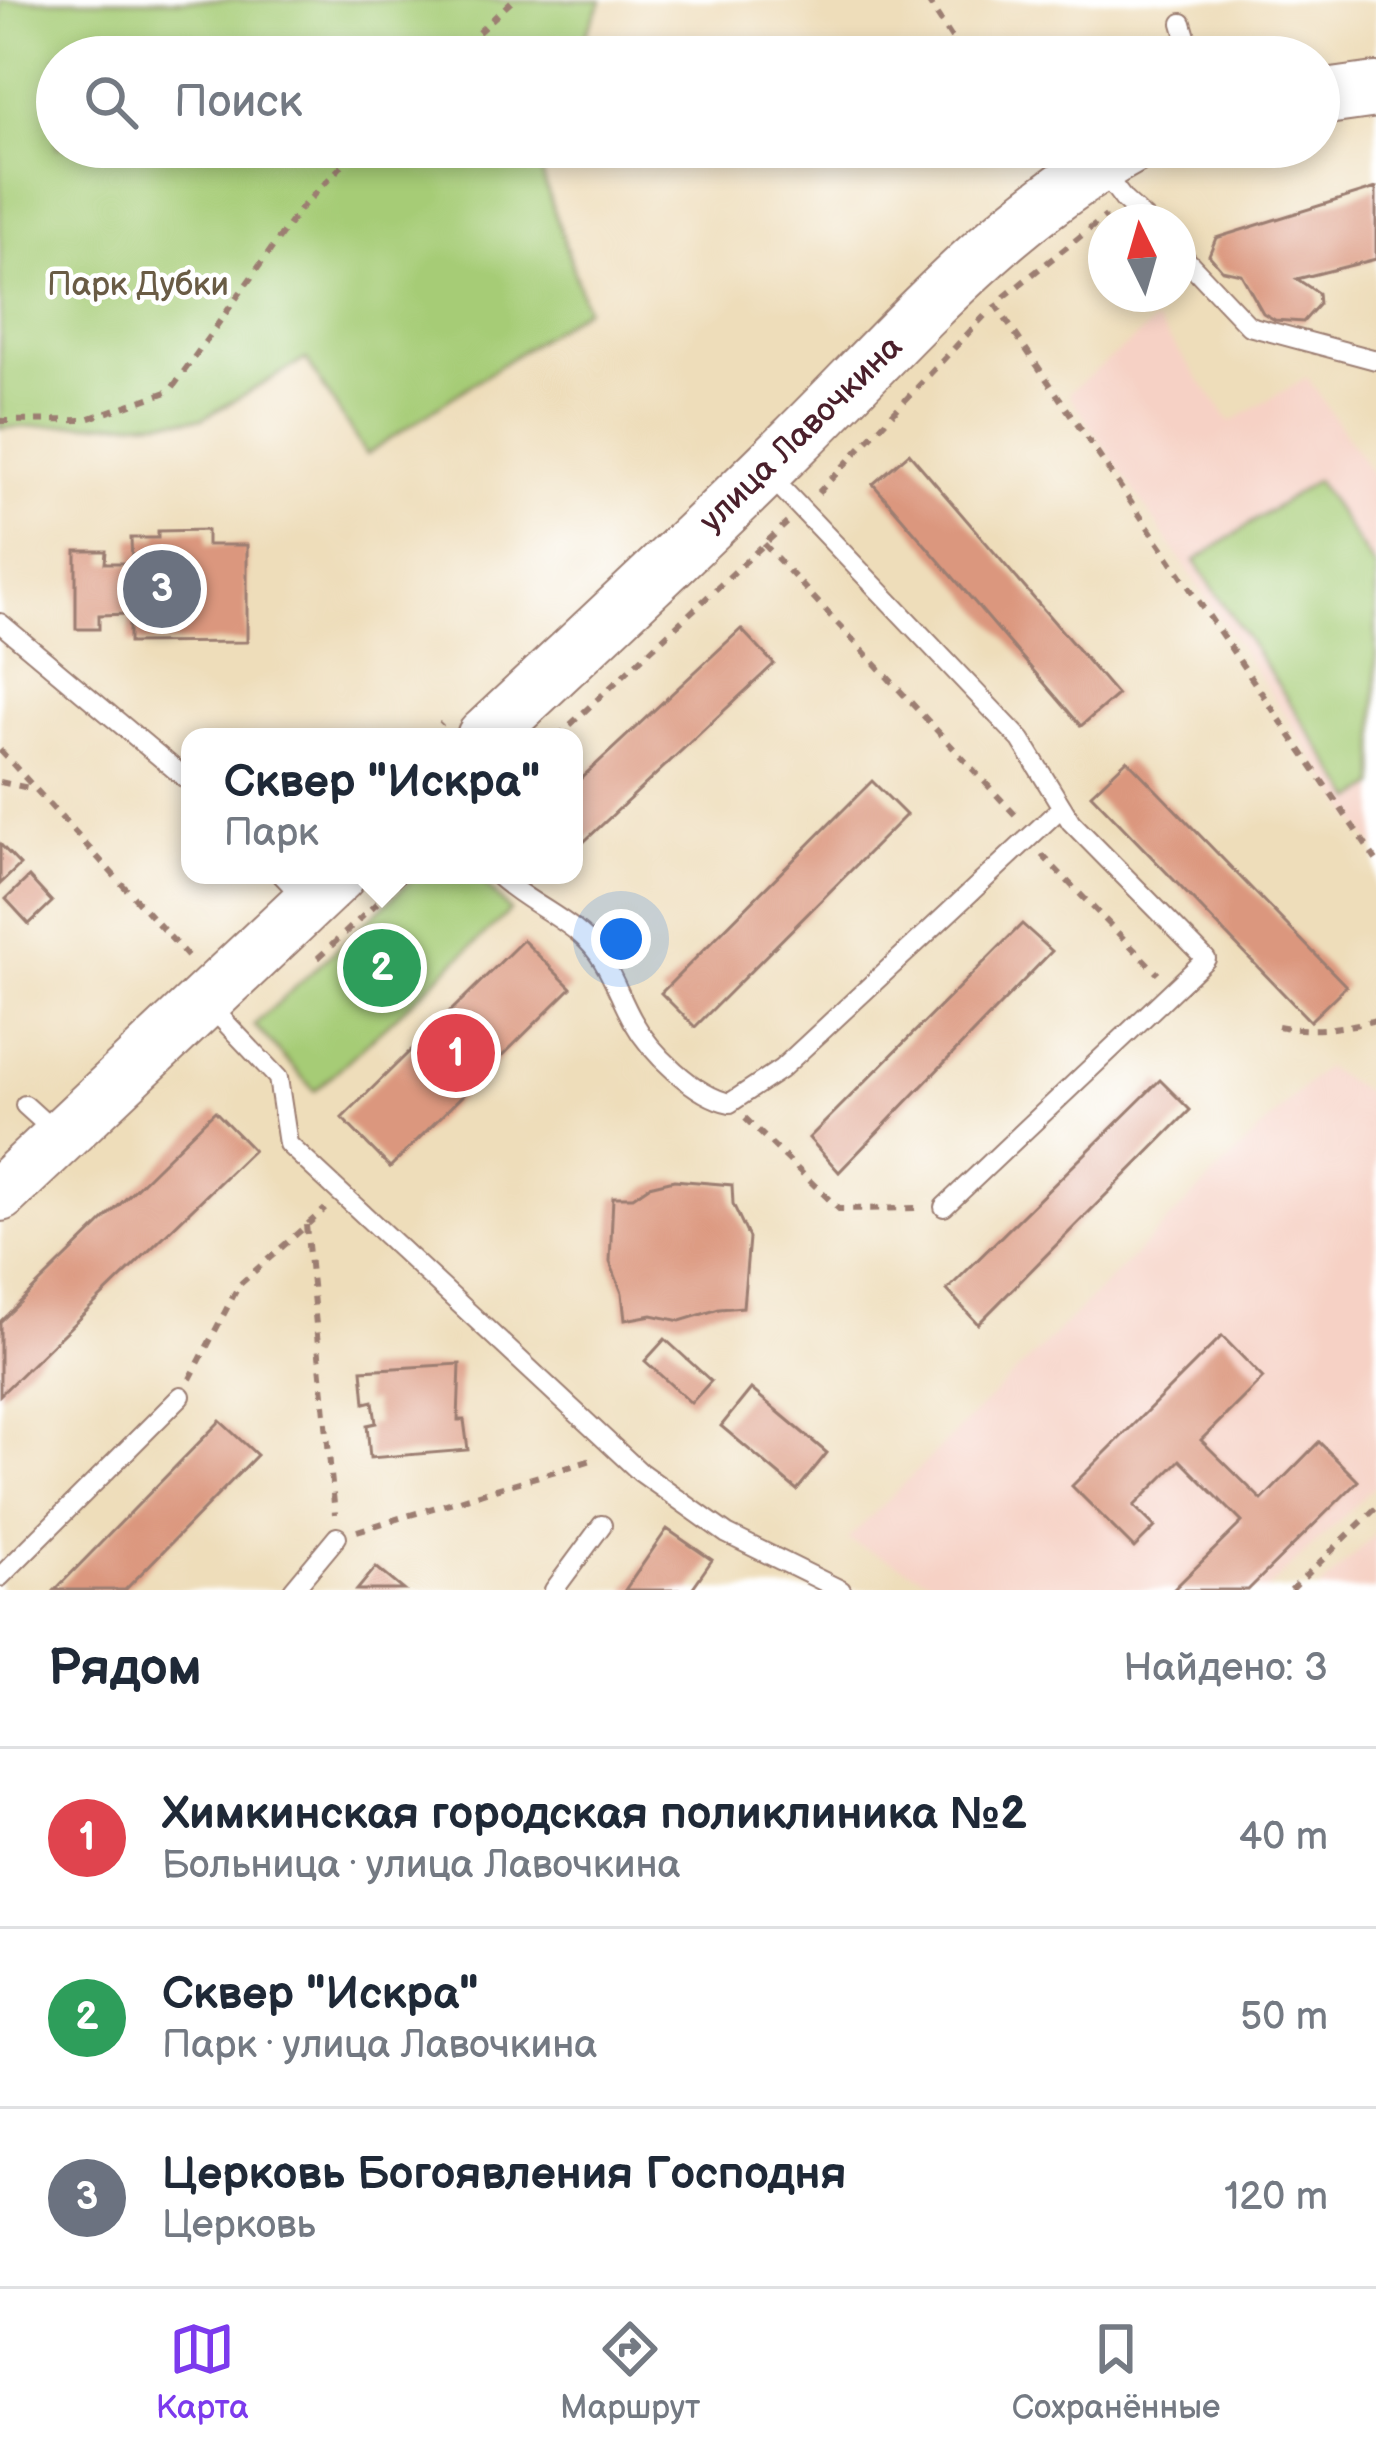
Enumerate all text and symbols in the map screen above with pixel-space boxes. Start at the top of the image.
search box [36,36,1340,168]
icon: search [78,69,144,135]
text: Поиск [174,75,302,130]
north arrow [1088,204,1196,312]
park label: Парк Дубки [47,265,229,305]
street label: улица Лавочкина [691,327,911,541]
pin: 3 [123,544,201,634]
popup [181,728,583,884]
text: Сквер "Искра" [224,755,540,810]
text: Парк [224,810,319,857]
your location [591,909,651,969]
pin: 2 [343,923,421,1013]
pin: 1 [417,1008,495,1098]
text: Рядом [48,1638,202,1699]
text: Найдено: 3 [1123,1645,1328,1692]
text: Химкинская городская поликлиника №2 [162,1787,1027,1842]
text: 1 [79,1814,95,1861]
text: 40 m [1238,1814,1328,1861]
text: Больница · улица Лавочкина [162,1842,681,1889]
text: Сквер "Искра" [162,1967,479,2022]
text: 2 [75,1994,99,2041]
text: 50 m [1240,1994,1328,2041]
text: Парк · улица Лавочкина [162,2022,597,2069]
text: Церковь Богоявления Господня [162,2147,846,2202]
text: 3 [76,2174,98,2221]
text: 120 m [1224,2174,1328,2221]
text: Церковь [162,2202,316,2249]
tab: Карта [156,2316,249,2428]
tab: Маршрут [560,2316,700,2428]
tab: Сохранённые [1012,2316,1220,2428]

